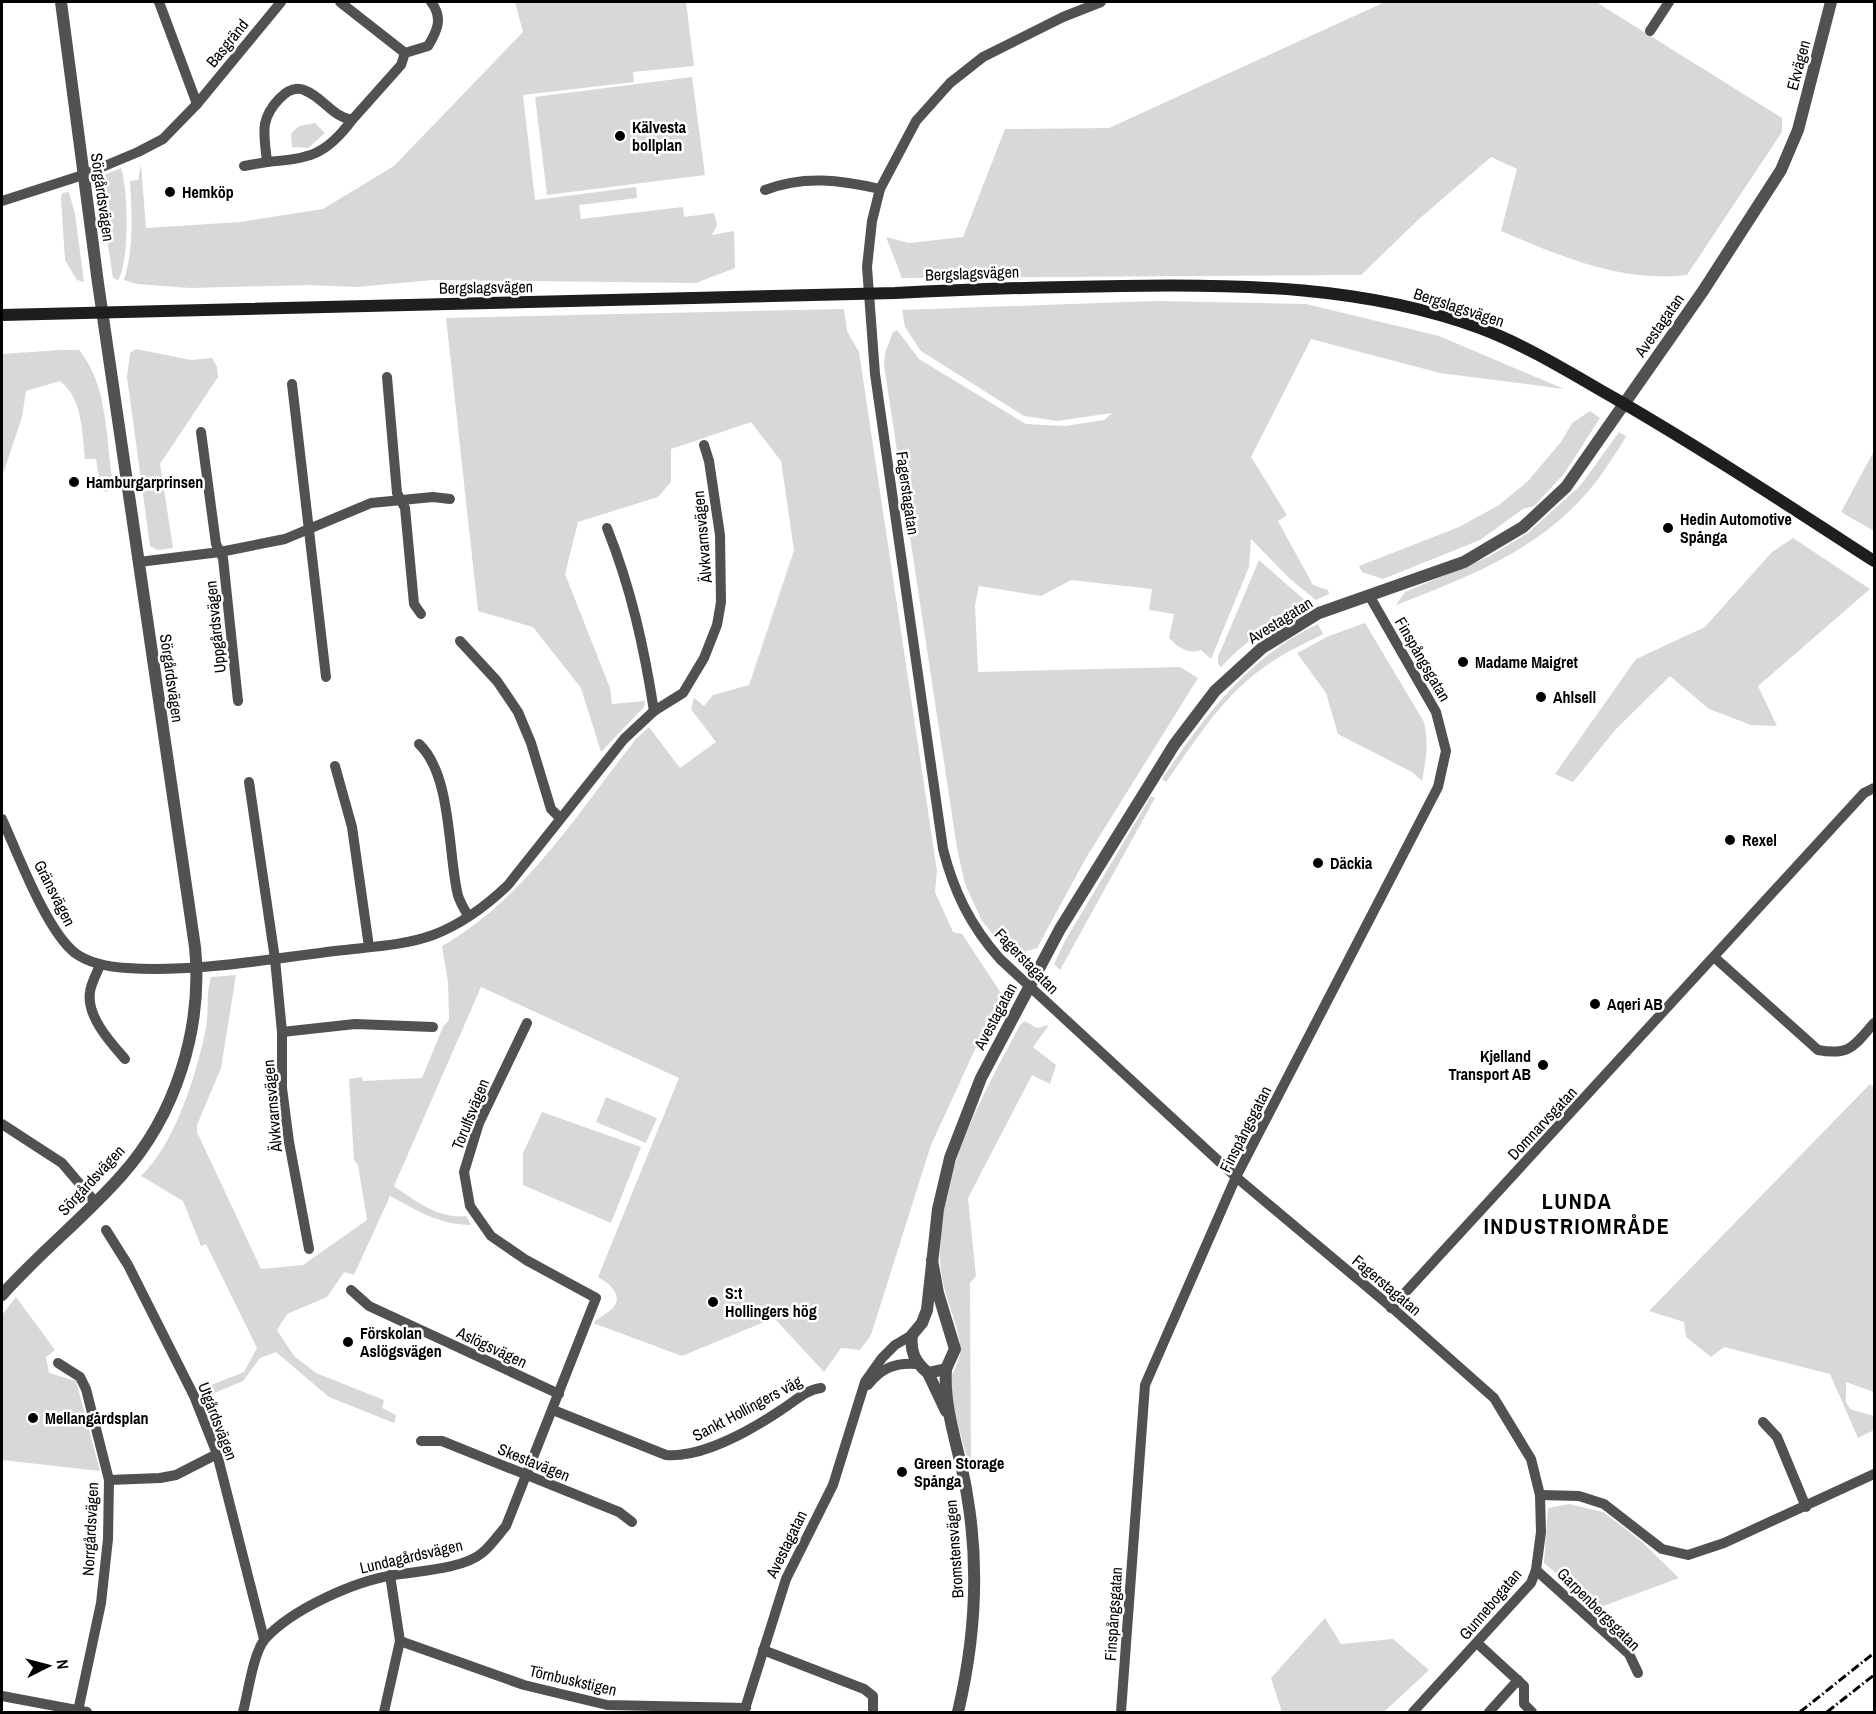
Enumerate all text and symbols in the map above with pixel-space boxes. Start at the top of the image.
street label: Basgränd [201,14,253,72]
street label: Ekvägen [1781,37,1815,93]
place label: Kälvesta bollplan [632,116,687,156]
marker: Kälvesta bollplan [613,129,627,143]
street label: Sörgårdsvägen [86,151,120,243]
place label: Hemköp [182,181,234,203]
marker: Hemköp [163,185,177,199]
street label: Bergslagsvägen [925,260,1019,286]
street label: Bergslagsvägen [439,275,533,299]
street label: Bergslagsvägen [1411,282,1507,332]
street label: Avestagatan [1629,289,1689,362]
street label: Fagerstagatan [891,450,925,536]
place label: Hamburgarprinsen [86,471,203,493]
marker: Hamburgarprinsen [67,475,81,489]
street label: Älvkvarnsvägen [687,490,717,585]
place label: Hedin Automotive Spånga [1680,508,1792,548]
marker: Hedin Automotive Spånga [1661,521,1675,535]
street label: Uppgårdsvägen [199,580,231,674]
street label: Avestagatan [1242,591,1317,649]
street label: Finspångsgatan [1390,613,1456,705]
street label: Sörgårdsvägen [155,632,189,724]
place label: Madame Maigret [1475,651,1578,673]
marker: Madame Maigret [1456,655,1470,669]
place label: Ahlsell [1553,686,1596,708]
marker: Ahlsell [1534,690,1548,704]
place label: Rexel [1742,829,1777,851]
marker: Rexel [1723,833,1737,847]
place label: Däckia [1330,852,1373,874]
street label: Gränsvägen [29,856,81,930]
marker: Däckia [1311,856,1325,870]
street label: Fagerstagatan [990,923,1064,999]
street label: Avestagatan [968,979,1022,1054]
place label: Aqeri AB [1607,993,1663,1015]
marker: Aqeri AB [1588,997,1602,1011]
place label: Kjelland Transport AB [1448,1045,1531,1085]
marker: Kjelland Transport AB [1536,1058,1550,1072]
street label: Älvkvarnsvägen [257,1059,287,1154]
street label: Torulfsvägen [446,1075,494,1153]
street label: Finspångsgatan [1214,1082,1276,1176]
street label: Domnarvsgatan [1502,1082,1582,1164]
street label: Sörgårdsvägen [53,1140,129,1220]
district label: LUNDA INDUSTRIOMRÅDE [1484,1186,1670,1241]
street label: Fagerstagatan [1348,1250,1426,1320]
place label: S:t Hollingers hög [725,1282,817,1322]
marker: S:t Hollingers hög [706,1295,720,1309]
street label: Aslögsvägen [452,1321,531,1373]
place label: Förskolan Aslögsvägen [360,1322,442,1362]
marker: Förskolan Aslögsvägen [341,1335,355,1349]
street label: Sankt Hollingers väg [688,1370,806,1446]
street label: Utgårdsvägen [193,1379,243,1463]
place label: Mellangårdsplan [45,1407,149,1429]
marker: Mellangårdsplan [26,1411,40,1425]
street label: Skestavägen [495,1438,573,1486]
place label: Green Storage Spånga [914,1452,1004,1492]
marker: Green Storage Spånga [895,1465,909,1479]
street label: Norrgårdsvägen [77,1481,103,1577]
street label: Bromstensvägen [940,1499,968,1599]
street label: Avestagatan [760,1506,812,1582]
street label: Lundagårdsvägen [357,1533,465,1579]
street label: Garpenbergsgatan [1553,1563,1645,1655]
street label: Gunnebogatan [1454,1564,1526,1644]
street label: Finspångsgatan [1099,1566,1127,1662]
north arrow [18,1636,78,1696]
text: N [51,1659,74,1670]
street label: Törnbuskstigen [527,1659,619,1701]

